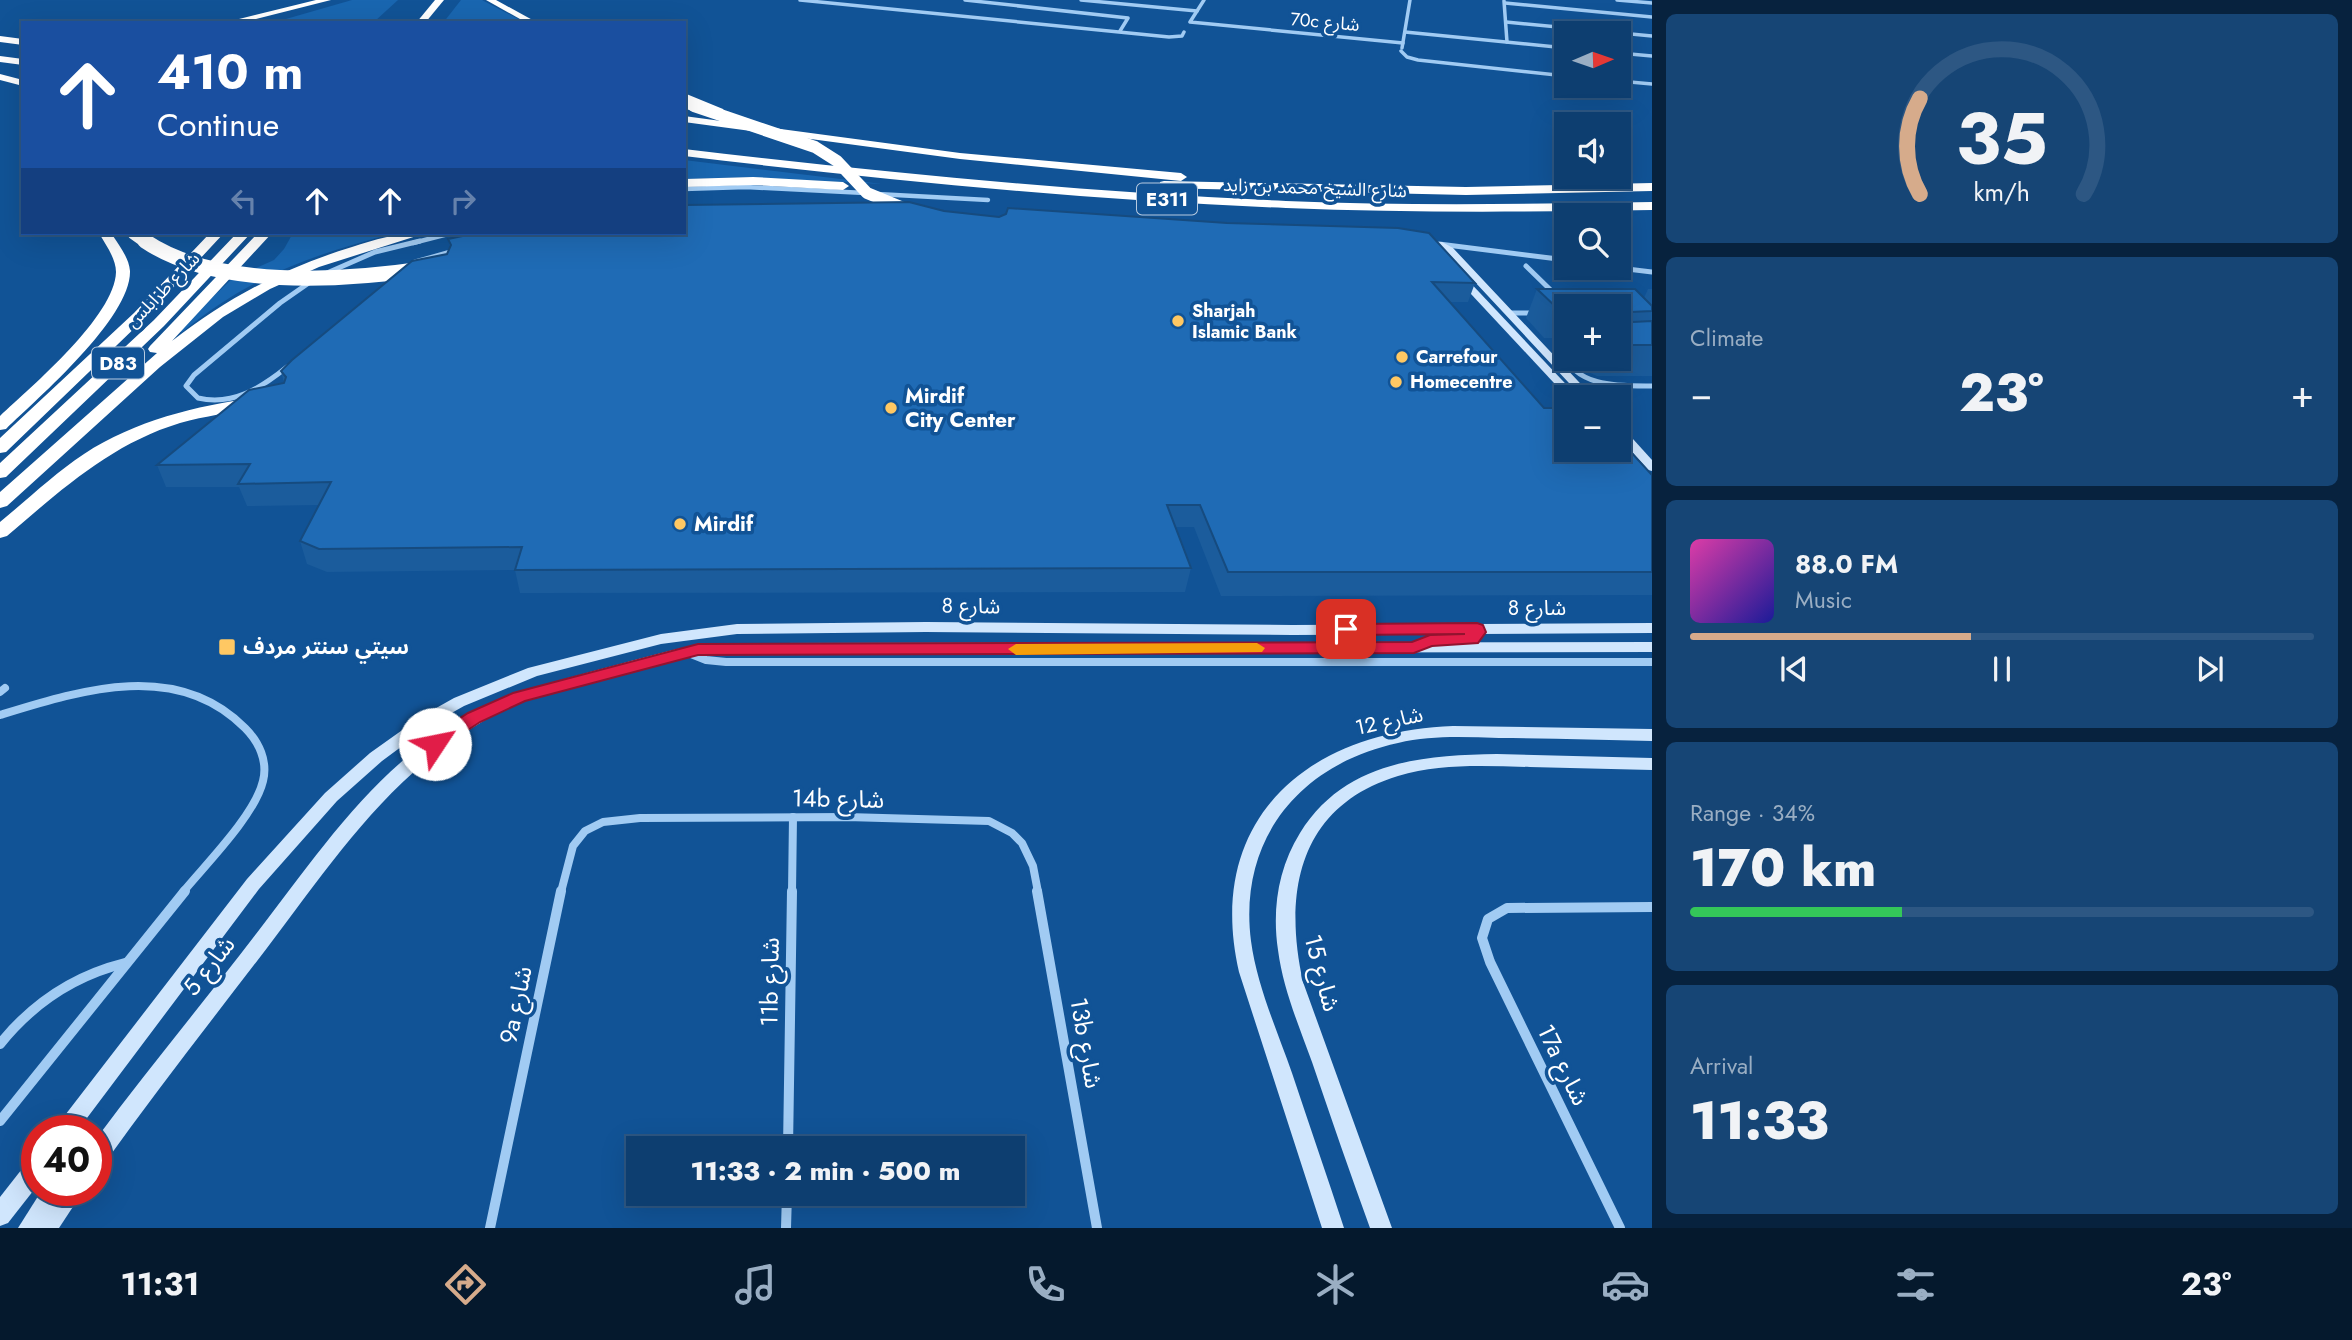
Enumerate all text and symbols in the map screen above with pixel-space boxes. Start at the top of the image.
street label: 70c شارع [1289,6,1361,39]
north arrow [1554,21,1631,98]
map controls [1554,21,1631,462]
text: 410 m [157,37,303,107]
icon: ahead [42,49,133,140]
text: 35 [1956,87,2048,192]
text: Continue [157,102,279,148]
button: sound [1554,112,1631,189]
street label: شارع الشيخ محمد بن زايد [1223,172,1407,205]
text: km/h [1974,174,2030,210]
icon: left [225,182,263,220]
icon: ahead [298,182,336,220]
icon: ahead [371,182,409,220]
icon: right [444,182,482,220]
road number: E311 [1137,183,1197,214]
button: search [1554,203,1631,280]
street label: شارع طرابلس [120,246,207,335]
button: + [1554,294,1631,371]
place label: Sharjah Islamic Bank [1192,298,1298,345]
marker: Sharjah Islamic Bank [1170,313,1186,329]
text: Climate [1690,321,1763,355]
place label: Carrefour [1416,344,1498,370]
road number: D83 [92,348,144,378]
marker: Carrefour [1394,349,1410,365]
text: 23° [1959,355,2044,431]
text: − [1690,366,1712,421]
text: + [2291,366,2314,421]
place label: Homecentre [1410,369,1513,395]
marker: Homecentre [1388,374,1404,390]
place label: Mirdif City Center [905,381,1016,435]
button: − [1554,385,1631,462]
marker: Mirdif City Center [883,400,899,416]
place label: Mirdif [694,509,754,539]
marker: Mirdif [672,516,688,532]
text: 88.0 FM [1795,545,1898,583]
text: Music [1795,583,1852,617]
street label: شارع 8 [941,590,1001,622]
street label: شارع 8 [1508,593,1566,623]
pin [1316,599,1376,659]
icon: arrive [1327,610,1365,648]
place label: سيتي سنتر مردف [243,632,409,664]
marker: سيتي سنتر مردف [217,637,237,657]
icon: previous [1775,650,1813,688]
icon: pause [1983,650,2021,688]
icon: next [2191,650,2229,688]
street label: شارع 12 [1352,699,1426,743]
position arrow [398,707,472,781]
street label: 14b شارع [791,780,885,817]
text: Range · 34% [1690,796,1815,830]
text: 170 km [1690,830,1876,906]
street label: شارع 5 [174,928,243,1003]
street label: شارع 15 [1295,931,1350,1015]
street label: 11b شارع [751,937,788,1027]
street label: 9a شارع [490,963,541,1047]
street label: 13b شارع [1061,995,1112,1091]
street label: 17a شارع [1529,1018,1598,1111]
text: Arrival [1690,1049,1753,1083]
text: 11:33 [1690,1083,1829,1159]
speed limit sign: 40 [21,1115,112,1206]
text: 11:33 · 2 min · 500 m [691,1152,960,1190]
icon: directions [441,1260,490,1309]
icon: music [731,1260,780,1309]
icon: phone [1021,1260,1070,1309]
icon: climate [1311,1260,1360,1309]
icon: car [1601,1260,1650,1309]
icon: filters [1891,1260,1940,1309]
text: 11:31 [121,1261,200,1307]
text: 23° [2181,1261,2231,1307]

